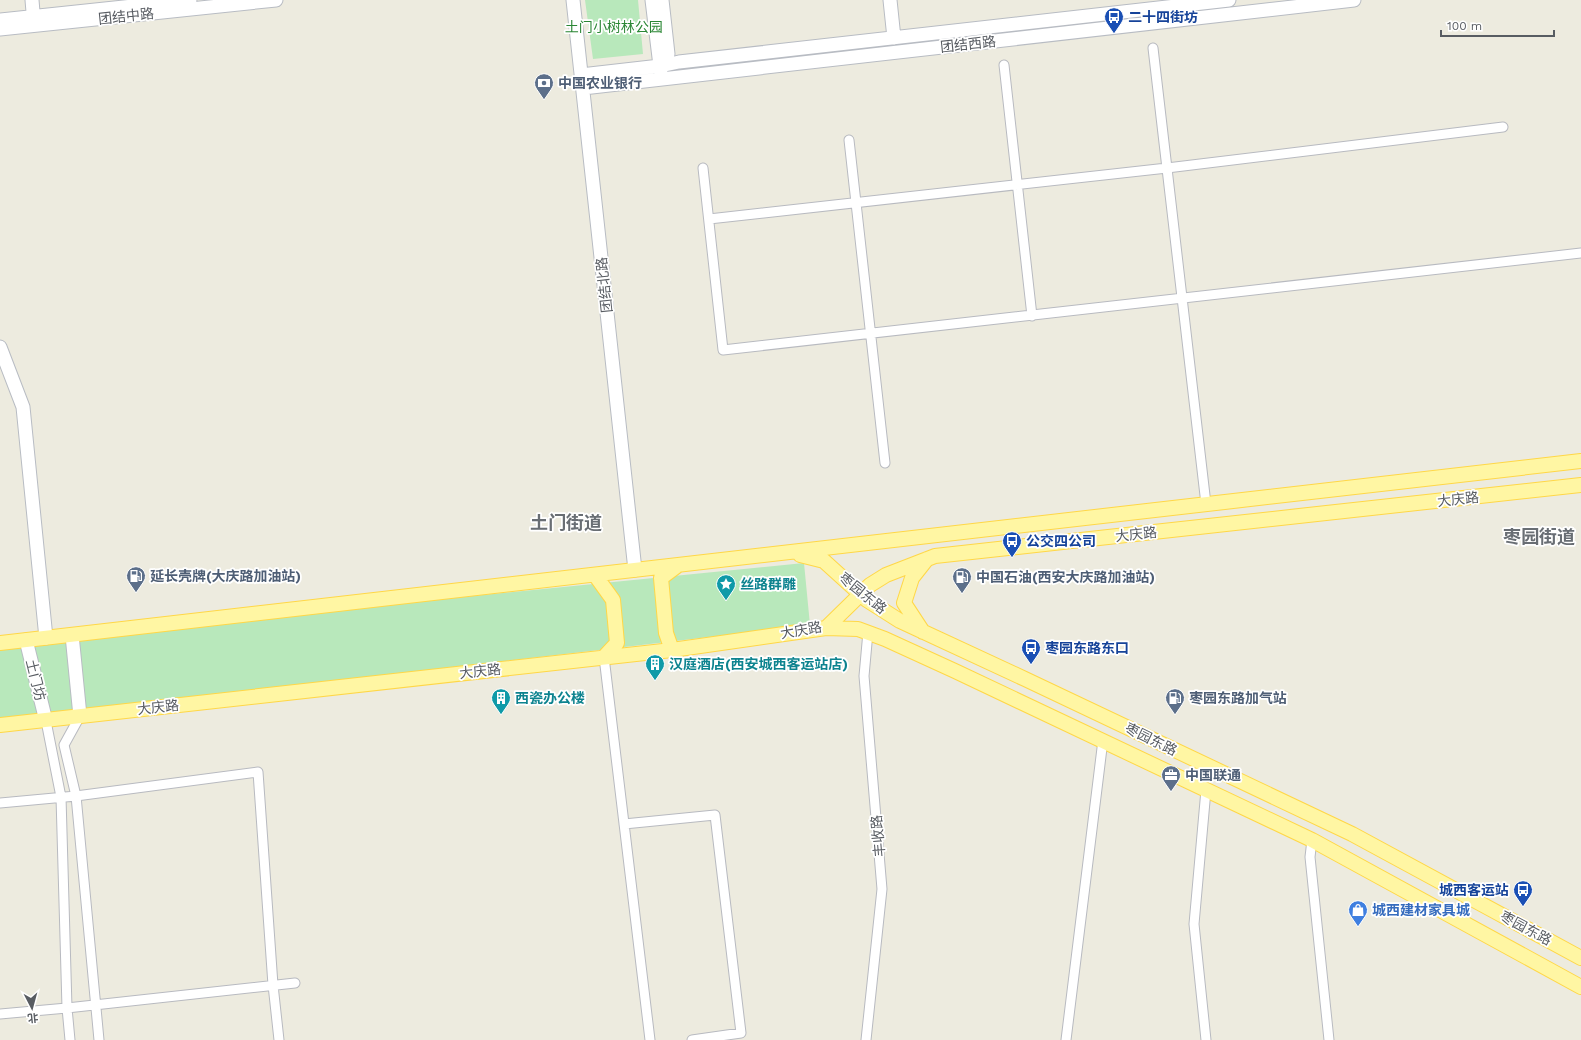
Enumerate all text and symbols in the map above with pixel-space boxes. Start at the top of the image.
street label: 团结中路 [97,5,155,27]
bus stop icon: 二十四街坊 [1103,6,1125,34]
place label: 二十四街坊 [1128,9,1198,25]
scale bar [1441,12,1554,38]
park label: 土门小树林公园 [565,19,663,35]
text: 100 m [1447,19,1482,33]
street label: 团结西路 [939,33,997,55]
bank icon: 中国农业银行 [533,72,555,100]
place label: 中国农业银行 [558,75,642,91]
street label: 团结北路 [593,256,615,314]
street label: 大庆路 [1436,489,1480,509]
district label: 土门街道 [530,512,602,533]
street label: 大庆路 [1114,524,1158,544]
district label: 枣园街道 [1503,526,1575,547]
bus stop icon: 公交四公司 [1001,530,1023,558]
place label: 公交四公司 [1026,533,1096,549]
fuel station icon: 延长壳牌(大庆路加油站) [125,565,147,593]
fuel station icon: 中国石油(西安大庆路加油站) [951,566,973,594]
place label: 延长壳牌(大庆路加油站) [150,568,301,584]
street label: 枣园东路 [836,569,890,617]
place label: 中国石油(西安大庆路加油站) [976,569,1155,585]
place icon: 丝路群雕 [715,573,737,601]
place label: 丝路群雕 [740,576,796,592]
street label: 大庆路 [779,618,823,642]
bus stop icon: 枣园东路东口 [1020,637,1042,665]
place label: 枣园东路东口 [1045,640,1129,656]
building icon: 汉庭酒店(西安城西客运站店) [644,653,666,681]
place label: 汉庭酒店(西安城西客运站店) [669,656,848,672]
street label: 土门坊 [23,658,49,702]
street label: 大庆路 [458,661,502,681]
building icon: 西瓷办公楼 [490,687,512,715]
fuel station icon: 枣园东路加气站 [1164,687,1186,715]
place label: 西瓷办公楼 [515,690,585,706]
place label: 枣园东路加气站 [1189,690,1287,706]
street label: 大庆路 [136,697,180,717]
street label: 枣园东路 [1122,720,1180,758]
office icon: 中国联通 [1160,764,1182,792]
place label: 中国联通 [1185,767,1241,783]
street label: 丰收路 [868,814,888,858]
bus stop icon: 城西客运站 [1512,879,1534,907]
place label: 城西客运站 [1439,882,1509,898]
shop icon: 城西建材家具城 [1347,899,1369,927]
place label: 城西建材家具城 [1372,902,1470,918]
street label: 枣园东路 [1498,908,1554,948]
north arrow [12,988,52,1028]
text: 北 [27,1010,39,1024]

